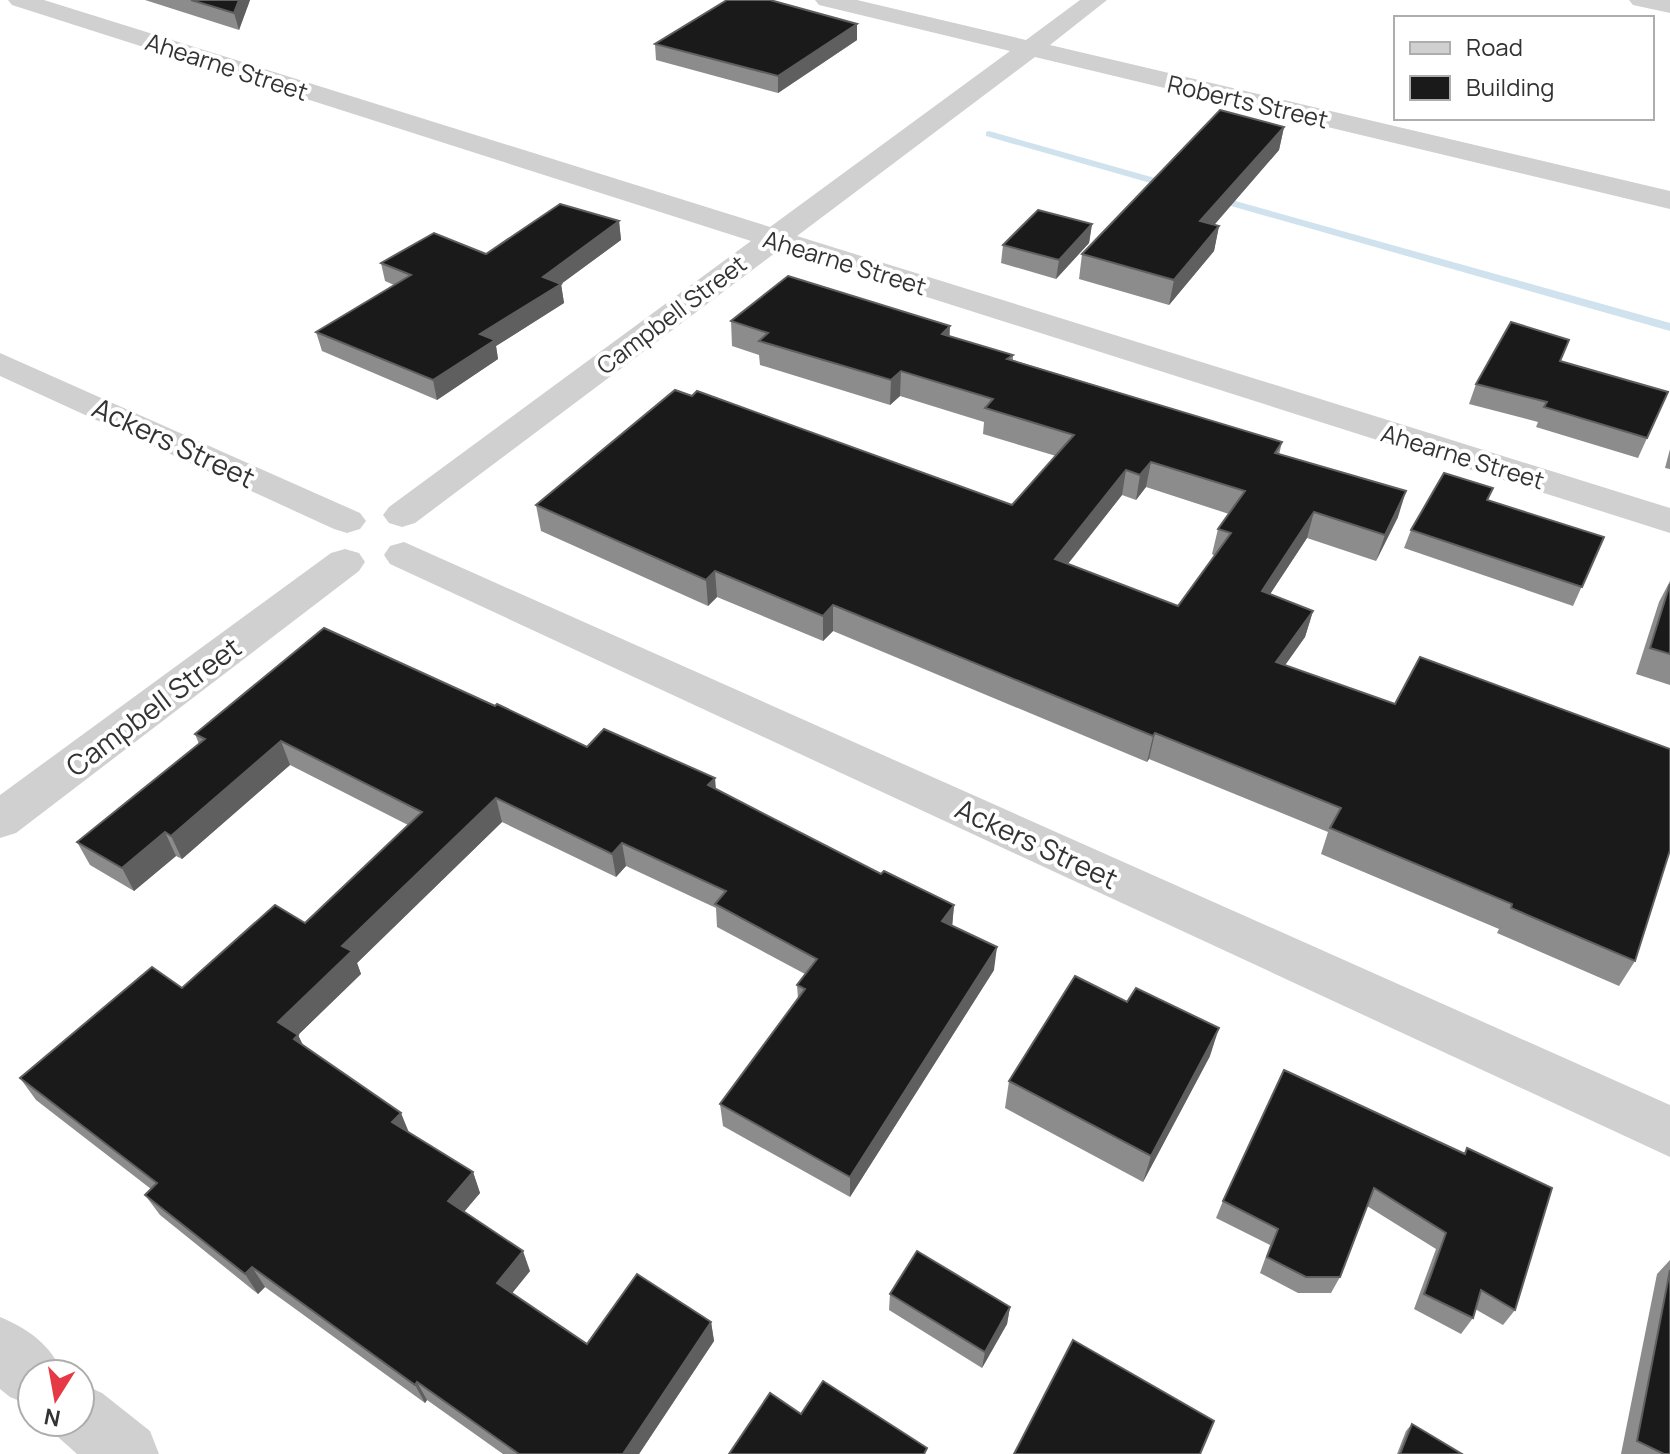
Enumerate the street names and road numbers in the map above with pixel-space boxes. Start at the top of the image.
street label: Ahearne Street [142,24,312,108]
street label: Roberts Street [1165,67,1331,135]
street label: Ahearne Street [759,222,931,302]
street label: Campbell Street [589,247,753,381]
street label: Ackers Street [87,388,261,496]
street label: Ahearne Street [1377,416,1549,496]
street label: Campbell Street [58,628,248,784]
street label: Ackers Street [950,789,1124,897]

